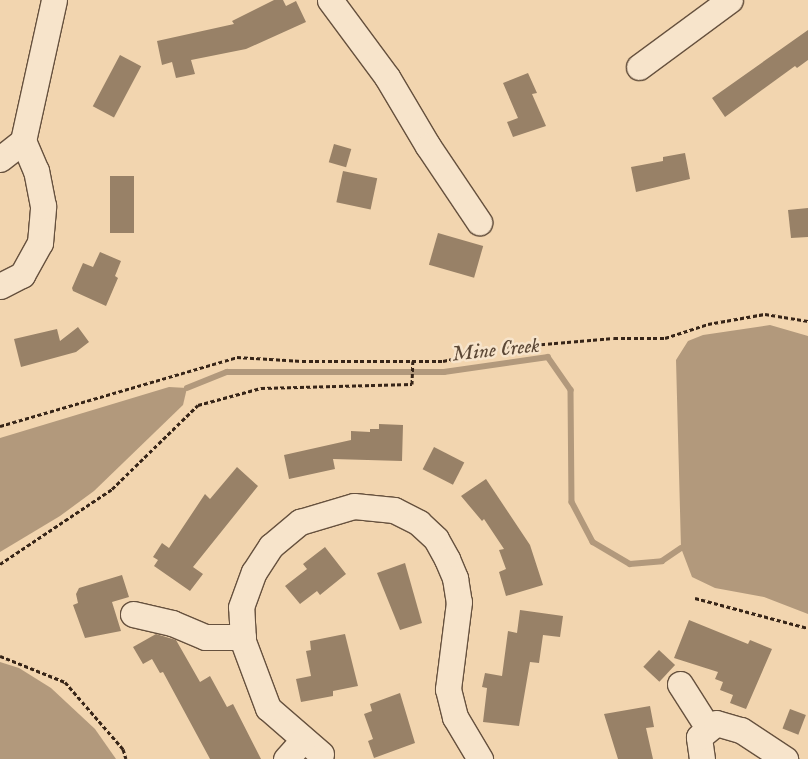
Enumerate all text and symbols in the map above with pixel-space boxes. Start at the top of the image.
water label: Mine Creek [451,334,541,368]

